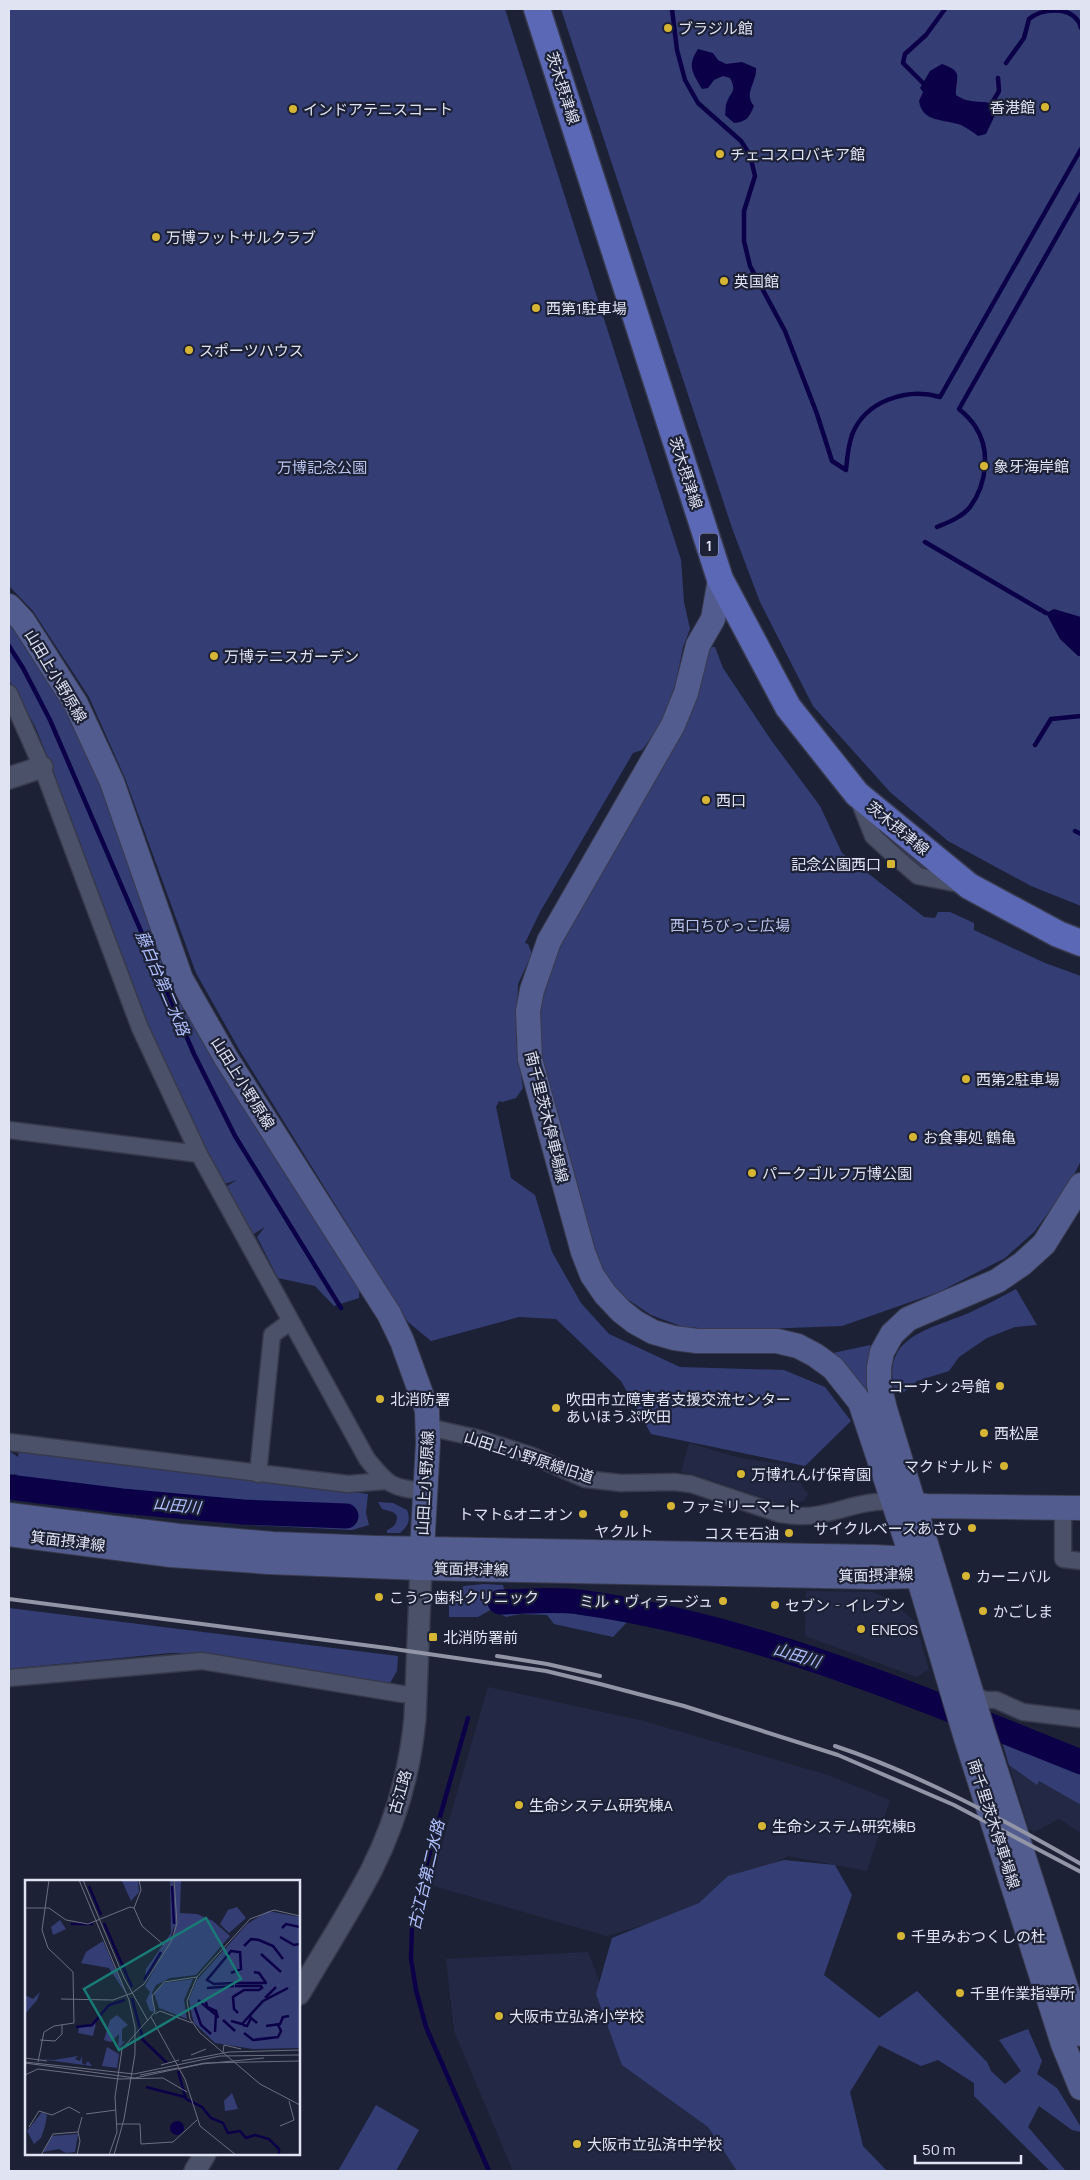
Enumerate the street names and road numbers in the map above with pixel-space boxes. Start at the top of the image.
street label: 茨木摂津線 [541,49,585,127]
street label: 茨木摂津線 [664,434,708,512]
road number: 1 [700,534,718,556]
street label: 山田上小野原線 [20,626,92,726]
street label: 茨木摂津線 [862,796,934,860]
street label: 山田上小野原線 [206,1033,280,1133]
street label: 南千里茨木停車場線 [520,1049,574,1185]
street label: 山田上小野原線旧道 [462,1426,596,1488]
street label: 山田上小野原線 [412,1430,438,1536]
street label: 箕面摂津線 [29,1526,107,1556]
street label: 箕面摂津線 [433,1558,509,1580]
street label: 箕面摂津線 [838,1564,914,1586]
street label: 南千里茨木停車場線 [963,1757,1025,1891]
street label: 古江路 [384,1767,416,1817]

